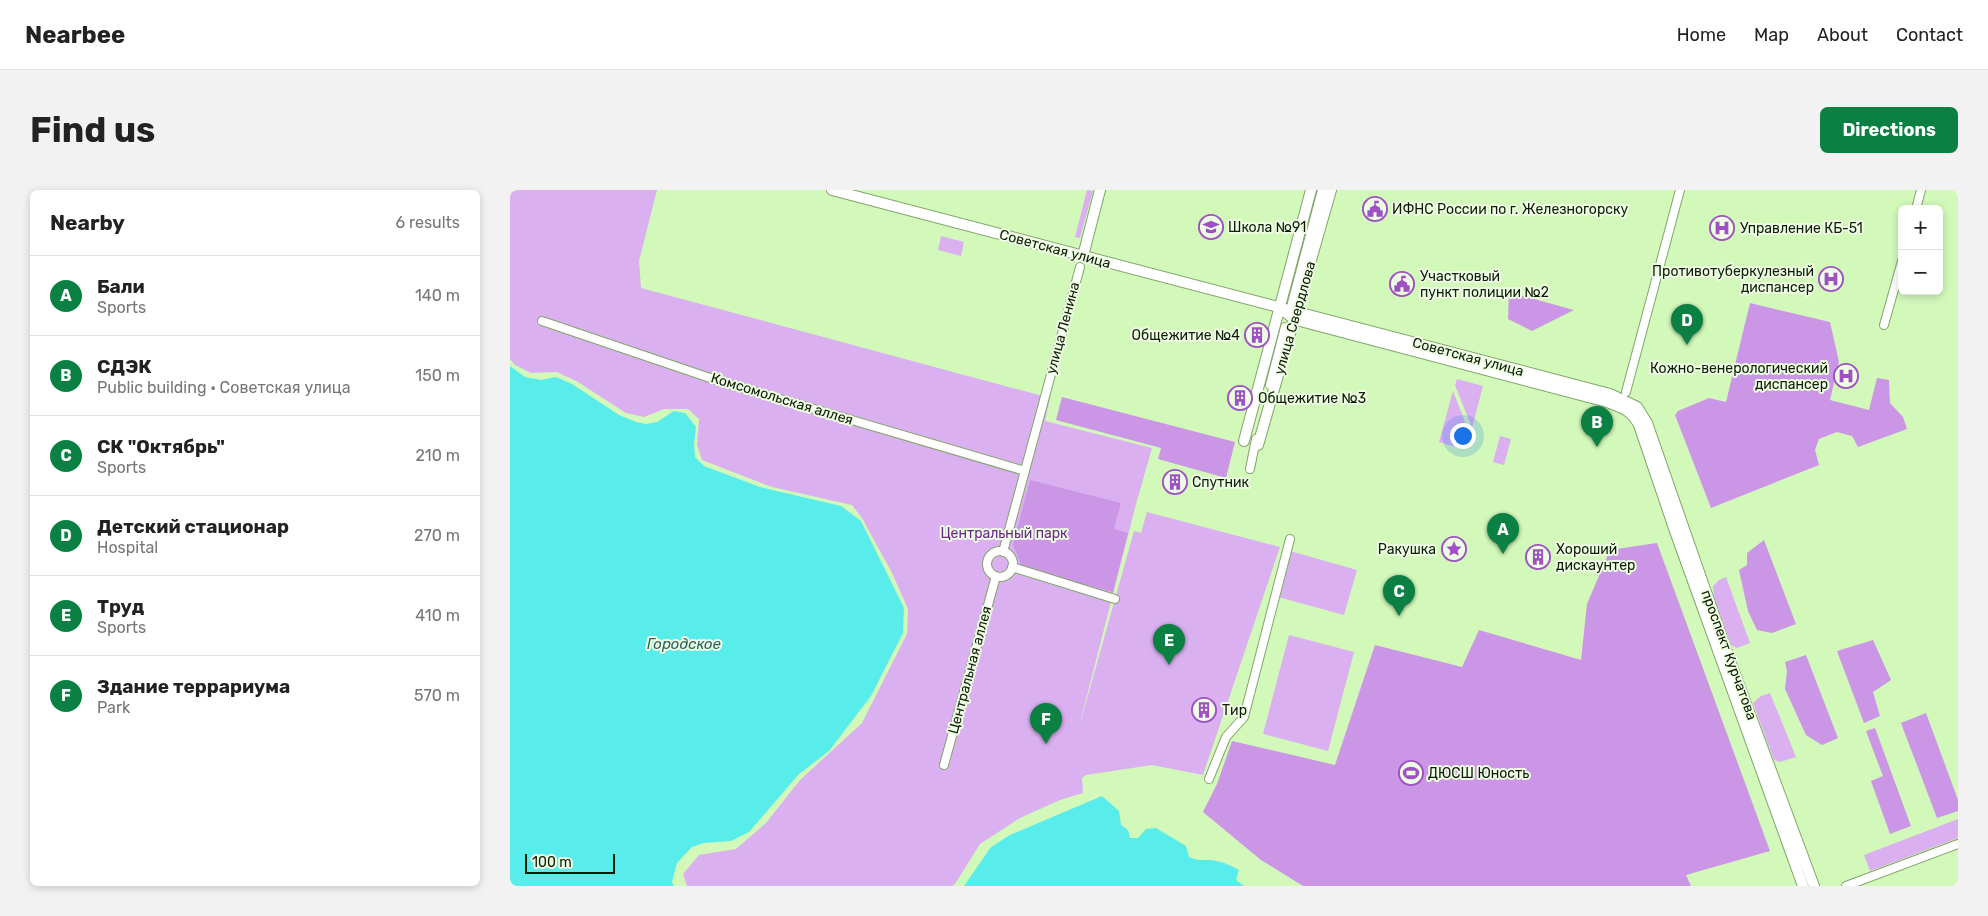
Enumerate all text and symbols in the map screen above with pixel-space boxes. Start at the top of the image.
text: Nearbee [25,21,125,49]
text: Home [1677,24,1726,46]
text: Map [1754,24,1789,46]
text: About [1817,24,1868,46]
text: Contact [1896,24,1963,46]
button: Directions [1820,107,1958,153]
text: Find us [30,109,155,151]
public building icon: ИФНС России по г. Железногорску [1362,196,1388,222]
place label: ИФНС России по г. Железногорску [1392,201,1628,218]
map controls [1898,205,1943,295]
button: + [1898,205,1943,250]
text: Nearby [50,210,125,235]
text: 6 results [395,213,460,232]
school or university icon: Школа №91 [1198,214,1224,240]
hospital icon: Управление КБ-51 [1709,215,1735,241]
place label: Школа №91 [1228,219,1306,236]
place label: Управление КБ-51 [1740,220,1863,237]
street label: Советская улица [997,226,1113,272]
button: − [1898,250,1943,295]
street label: улица Свердлова [1271,259,1319,377]
place label: Противотуберкулезный диспансер [1652,263,1814,296]
hospital icon: Противотуберкулезный диспансер [1818,266,1844,292]
place label: Участковый пункт полиции №2 [1420,268,1549,301]
public building icon: Участковый пункт полиции №2 [1389,271,1415,297]
text: Бали [97,275,145,298]
street label: улица Ленина [1043,280,1083,376]
text: A [60,286,72,305]
text: 140 m [415,286,460,305]
text: Sports [97,298,146,317]
pin: D [1671,304,1703,345]
building icon: Общежитие №4 [1244,322,1270,348]
place label: Общежитие №4 [1132,327,1240,344]
street label: Советская улица [1410,334,1526,380]
text: СДЭК [97,355,152,378]
place label: Кожно-венерологический диспансер [1650,360,1828,393]
hospital icon: Кожно-венерологический диспансер [1833,363,1859,389]
text: B [60,366,72,385]
text: 150 m [415,366,460,385]
street label: Комсомольская аллея [709,369,855,429]
text: Public building · Советская улица [97,378,350,397]
building icon: Общежитие №3 [1227,385,1253,411]
place label: Общежитие №3 [1258,390,1366,407]
pin: B [1581,406,1613,447]
your location [1450,423,1476,449]
text: СК "Октябрь" [97,435,225,458]
text: C [60,446,72,465]
text: 210 m [415,446,460,465]
text: Sports [97,458,146,477]
building icon: Спутник [1162,469,1188,495]
place label: Спутник [1192,474,1250,491]
pin: A [1487,513,1519,554]
text: Детский стационар [97,515,289,538]
park label: Центральный парк [940,525,1068,542]
text: D [60,526,72,545]
text: 270 m [414,526,460,545]
place icon: Ракушка [1441,536,1467,562]
text: Hospital [97,538,158,557]
place label: Ракушка [1378,541,1436,558]
place label: Хороший дискаунтер [1556,541,1635,574]
building icon: Хороший дискаунтер [1525,544,1551,570]
pin: C [1383,575,1415,616]
street label: проспект Курчатова [1698,588,1760,722]
text: Труд [97,595,144,618]
street label: Центральная аллея [945,604,995,736]
text: E [61,606,71,625]
text: 410 m [415,606,460,625]
text: Sports [97,618,146,637]
pin: E [1153,624,1185,665]
water label: Городское [647,635,722,653]
text: Здание террариума [97,675,290,698]
text: F [61,686,71,705]
text: 570 m [414,686,460,705]
building icon: Тир [1191,697,1217,723]
text: Park [97,698,130,717]
place label: Тир [1222,702,1247,719]
pin: F [1030,703,1062,744]
sports icon: ДЮСШ Юность [1398,760,1424,786]
place label: ДЮСШ Юность [1428,765,1529,782]
scale bar [525,851,615,874]
text: 100 m [532,854,572,871]

